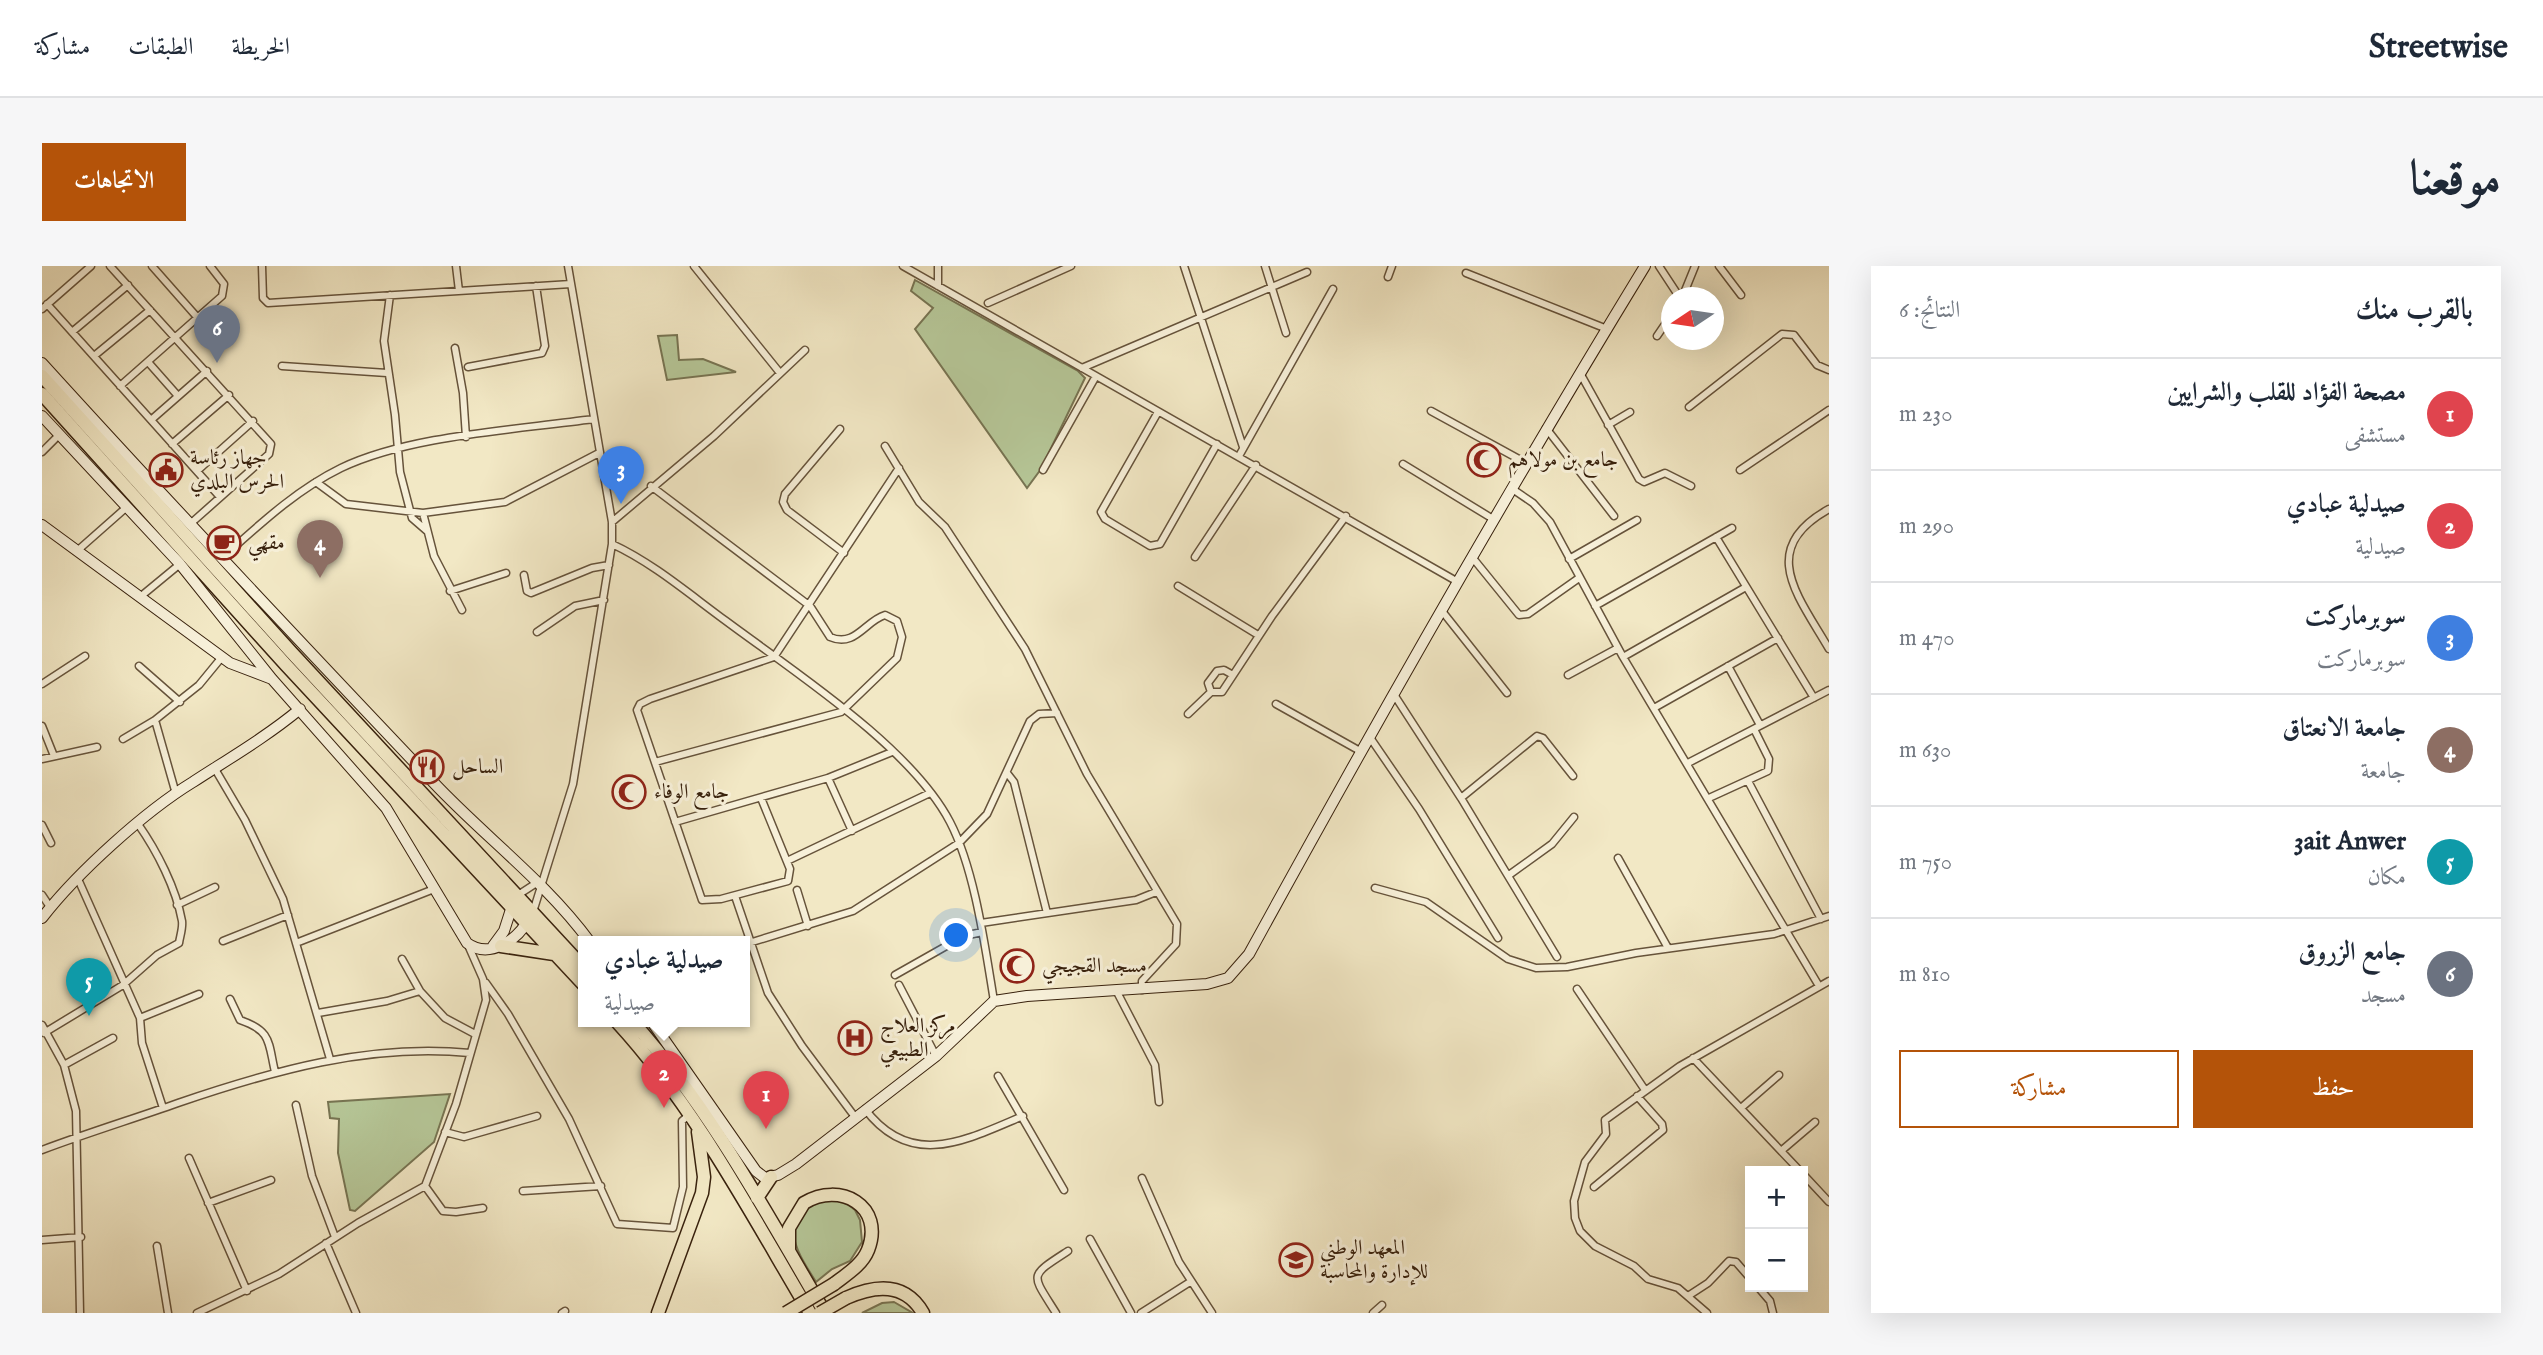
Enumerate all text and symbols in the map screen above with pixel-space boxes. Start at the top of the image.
text: Streetwise [2369,27,2508,69]
text: مشاركة [35,32,90,63]
text: الطبقات [128,32,194,63]
text: الخريطة [232,32,290,63]
button: الاتجاهات [42,143,186,221]
text: موقعنا [2409,150,2501,212]
north arrow [1661,287,1724,350]
text: بالقرب منك [2356,292,2473,330]
text: النتائج: 6 [1899,296,1960,325]
pin: 6 [194,305,240,363]
text: مصحة الفؤاد للقلب والشرايين [2167,376,2406,409]
text: 230 m [1899,400,1953,429]
text: 1 [2446,400,2454,429]
text: مستشفى [2345,421,2406,450]
mosque icon: جامع بن مولاهم [1465,441,1503,479]
place label: جهاز رئاسة الحرس البلدي [190,445,284,497]
pin: 3 [598,446,644,504]
place label: جامع بن مولاهم [1508,447,1618,479]
public building icon: جهاز رئاسة الحرس البلدي [147,451,185,489]
text: صيدلية عبادي [2287,488,2406,521]
text: 290 m [1899,512,1954,541]
text: 2 [2445,512,2455,541]
pin: 4 [297,520,343,578]
cafe icon: مقهي [205,524,243,562]
place label: مقهي [248,530,285,562]
text: صيدلية [2355,533,2406,562]
text: سوبرماركت [2305,600,2406,633]
text: 470 m [1899,624,1954,653]
text: 3 [2446,624,2454,653]
text: سوبرماركت [2317,645,2406,674]
text: جامعة الانعتاق [2282,712,2406,745]
text: 630 m [1899,736,1951,765]
text: 4 [2444,736,2456,765]
restaurant icon: الساحل [408,748,446,786]
place label: الساحل [452,754,503,781]
text: جامعة [2361,757,2406,786]
mosque icon: جامع الوفاء [610,773,648,811]
place label: جامع الوفاء [654,779,729,810]
text: 3ait Anwer [2294,825,2406,858]
text: 750 m [1899,848,1952,877]
text: 5 [2446,848,2454,877]
text: مكان [2367,863,2406,892]
your location [939,918,973,952]
popup [578,936,750,1027]
text: جامع الزروق [2298,936,2406,969]
text: صيدلية عبادي [604,944,724,977]
mosque icon: مسجد القجيجي [998,947,1036,985]
place label: مسجد القجيجي [1042,953,1147,985]
pin: 5 [66,958,112,1016]
text: 810 m [1899,960,1951,989]
text: 6 [2445,960,2455,989]
text: مسجد [2361,981,2406,1010]
text: صيدلية [604,989,655,1018]
place label: مركز العلاج الطبيعي [880,1013,956,1068]
hospital icon: مركز العلاج الطبيعي [836,1019,874,1057]
pin: 2 [641,1050,687,1108]
button: مشاركة [1899,1050,2179,1128]
button: حفظ [2193,1050,2473,1128]
pin: 1 [743,1071,789,1129]
map controls [1745,1166,1808,1292]
button: + [1745,1166,1808,1229]
button: − [1745,1229,1808,1292]
place label: المعهد الوطني للإدارة والمحاسبة [1320,1235,1428,1286]
school or university icon: المعهد الوطني للإدارة والمحاسبة [1277,1241,1315,1279]

